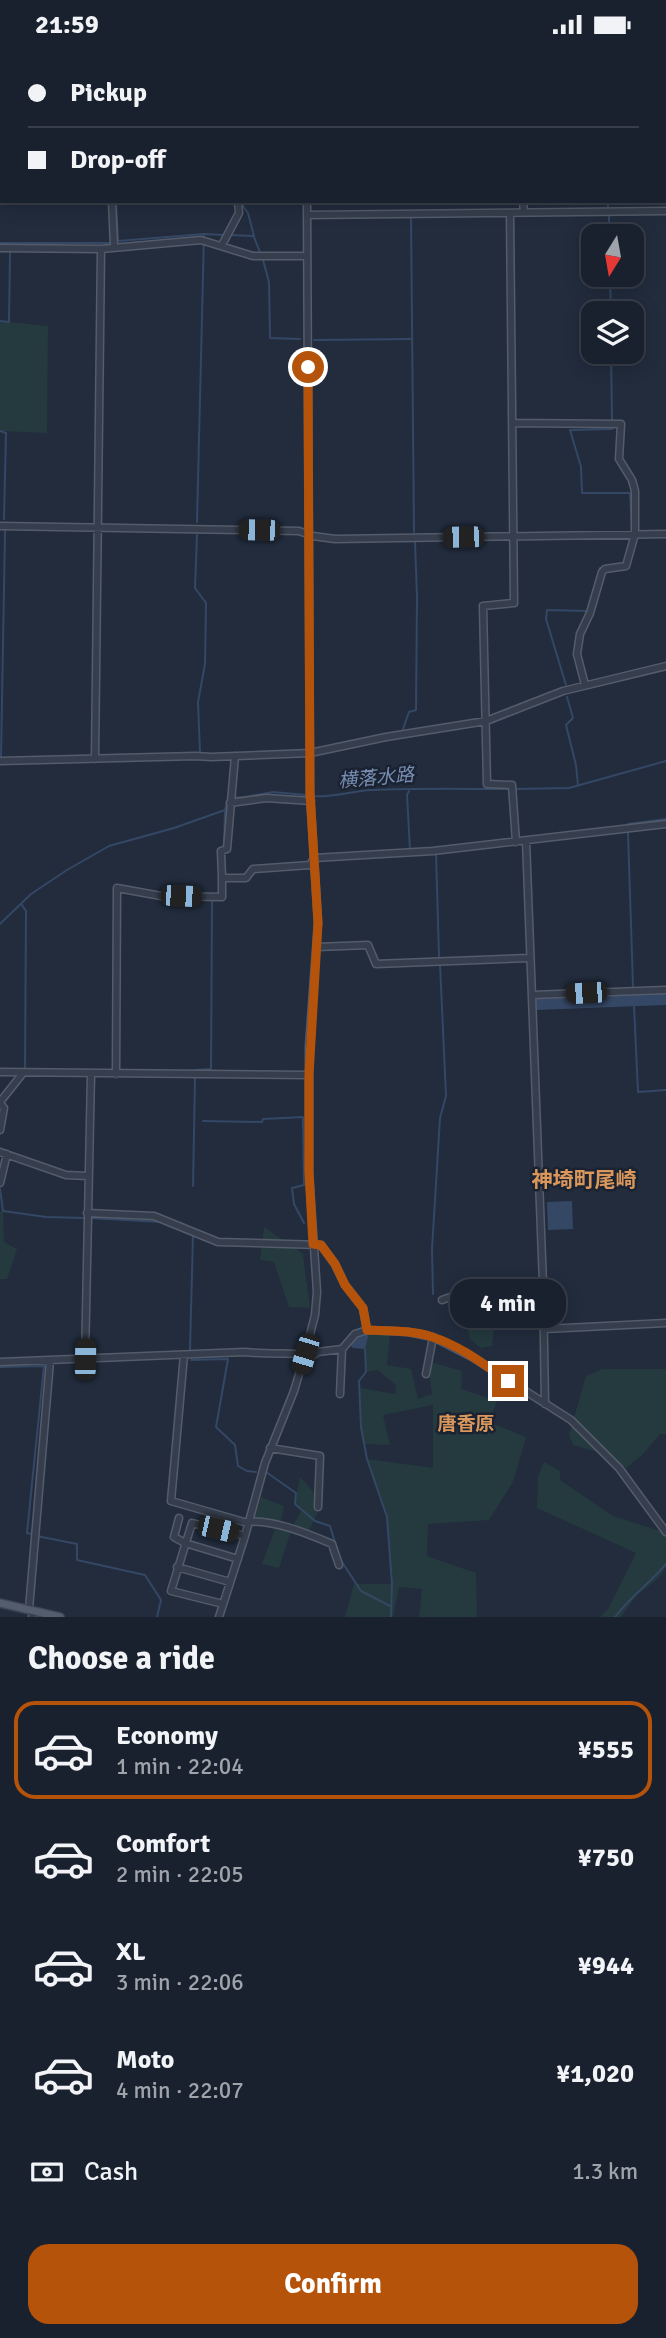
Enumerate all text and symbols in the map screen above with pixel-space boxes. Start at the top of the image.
text: 21:59 [35,9,99,41]
text: Pickup [70,77,147,109]
text: Drop-off [70,144,166,176]
north arrow [581,224,644,287]
map controls [581,224,644,364]
button: layers [581,301,644,364]
route start [292,351,324,383]
car [238,519,281,541]
car [442,526,485,548]
water label: 横落水路 [337,763,417,793]
car [160,885,203,907]
car [565,981,608,1005]
district label: 神埼町尾崎 [532,1167,637,1193]
callout: 4 min [450,1279,566,1329]
text: 4 min [480,1289,536,1318]
car [289,1331,322,1377]
car [75,1338,96,1380]
route end [492,1365,524,1397]
district label: 唐香原 [437,1412,495,1436]
car [196,1514,241,1544]
text: Choose a ride [28,1639,215,1678]
icon: car [32,1719,95,1782]
text: Economy [116,1720,218,1752]
text: ¥555 [578,1734,634,1766]
text: 1 min · 22:04 [116,1752,244,1781]
icon: car [32,1827,95,1890]
text: Comfort [116,1828,210,1860]
text: ¥750 [578,1842,634,1874]
text: 2 min · 22:05 [116,1860,244,1889]
icon: car [32,1935,95,1998]
text: XL [116,1936,146,1968]
text: ¥944 [578,1950,634,1982]
text: 3 min · 22:06 [116,1968,244,1997]
icon: car [32,2043,95,2106]
text: Moto [116,2044,174,2076]
text: ¥1,020 [556,2058,634,2090]
text: 4 min · 22:07 [116,2076,244,2105]
icon: cash [28,2153,66,2191]
text: Cash [84,2156,138,2188]
text: 1.3 km [572,2157,638,2186]
button: Confirm [28,2244,638,2324]

